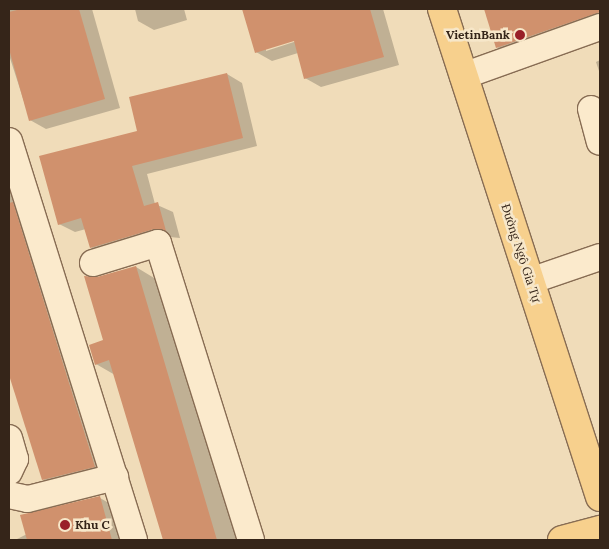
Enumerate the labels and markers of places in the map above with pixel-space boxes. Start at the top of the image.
place label: VietinBank [446,28,510,42]
marker: VietinBank [514,29,526,41]
place label: Khu C [75,518,110,532]
marker: Khu C [59,519,71,531]

